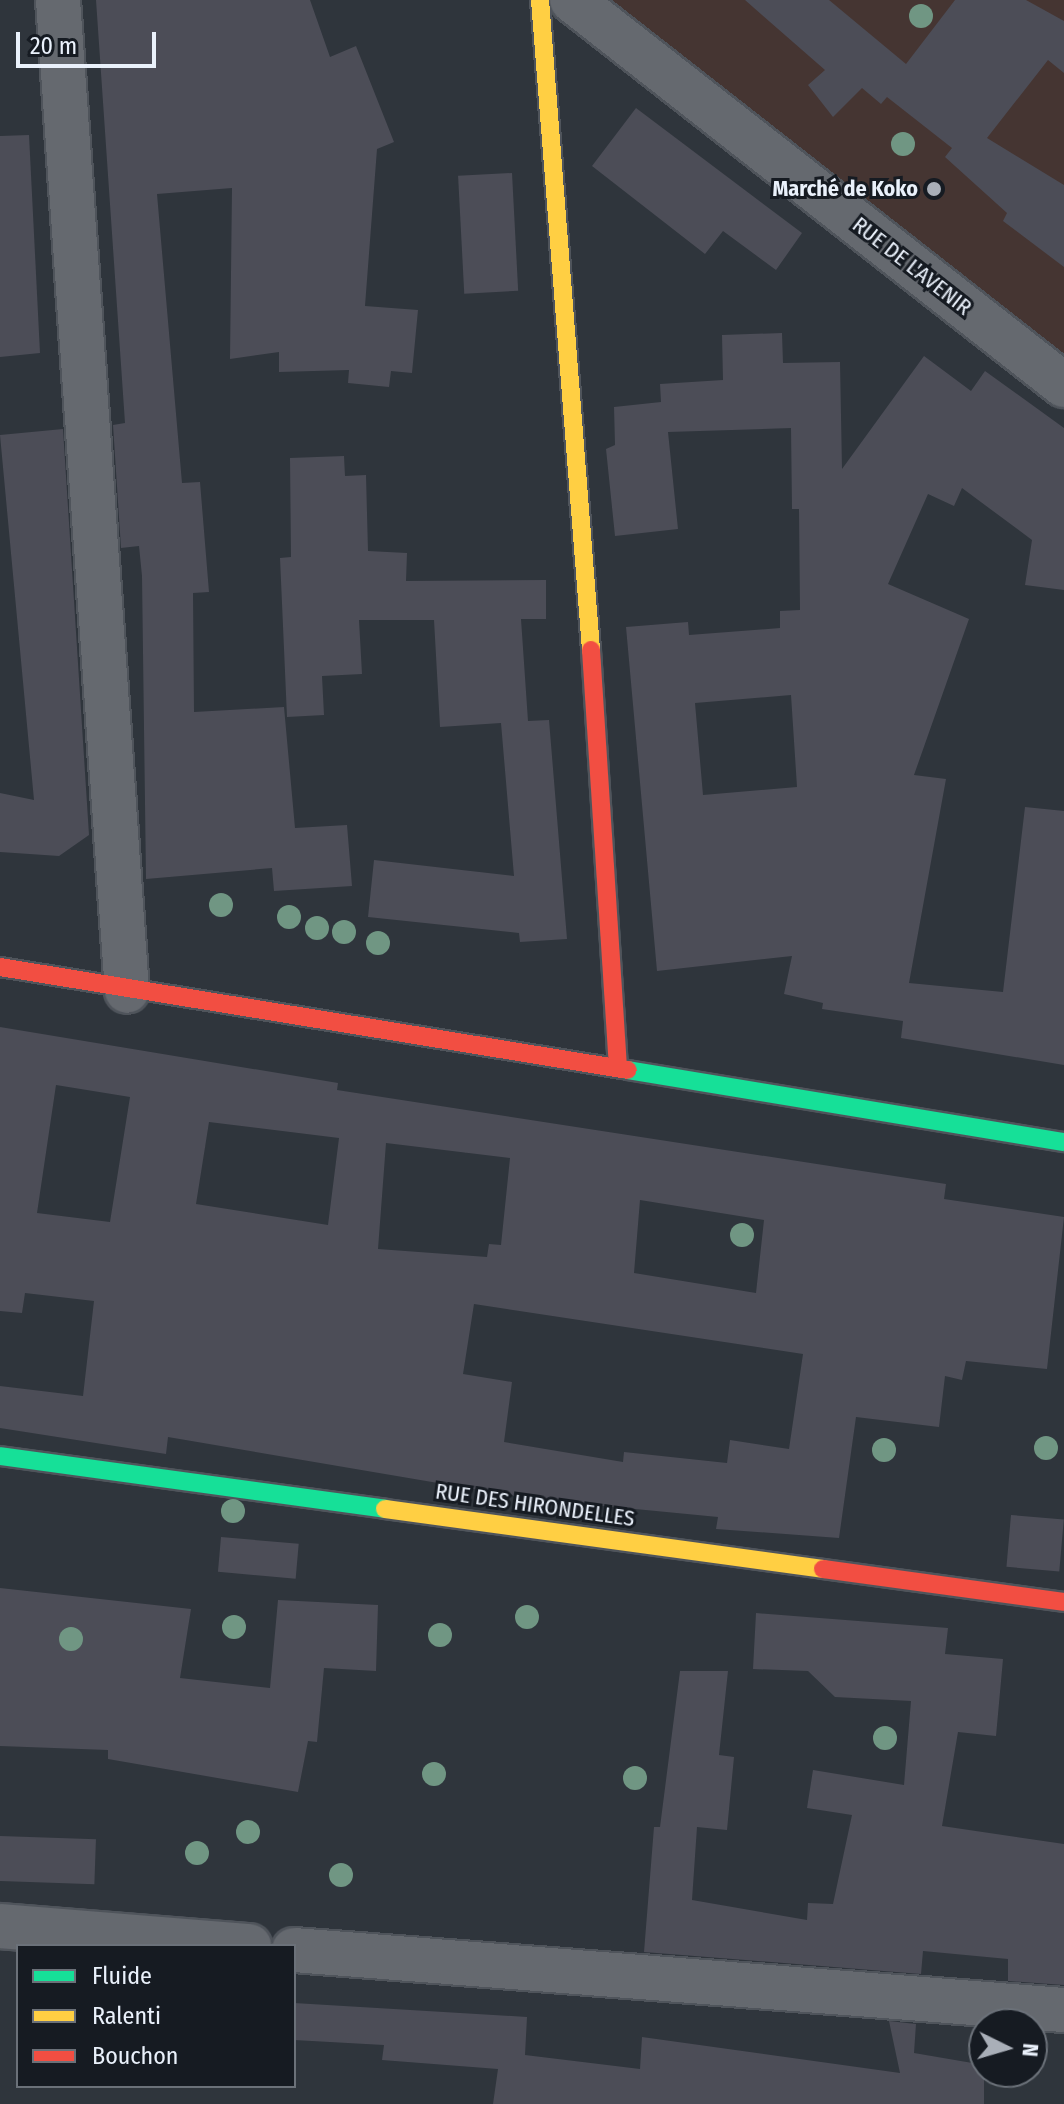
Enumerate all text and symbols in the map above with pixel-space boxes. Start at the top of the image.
scale bar [20,16,160,66]
text: 20 m [30,32,77,60]
place label: Marché de Koko [772,176,918,202]
marker: Marché de Koko [925,180,943,198]
street label: RUE DE L'AVENIR [847,211,977,321]
street label: RUE DES HIRONDELLES [434,1478,636,1532]
legend [16,1944,296,2088]
text: Fluide [92,1962,152,1990]
text: Ralenti [92,2002,161,2030]
north arrow [968,2008,1048,2088]
text: Bouchon [92,2042,179,2070]
text: N [1016,2042,1044,2058]

